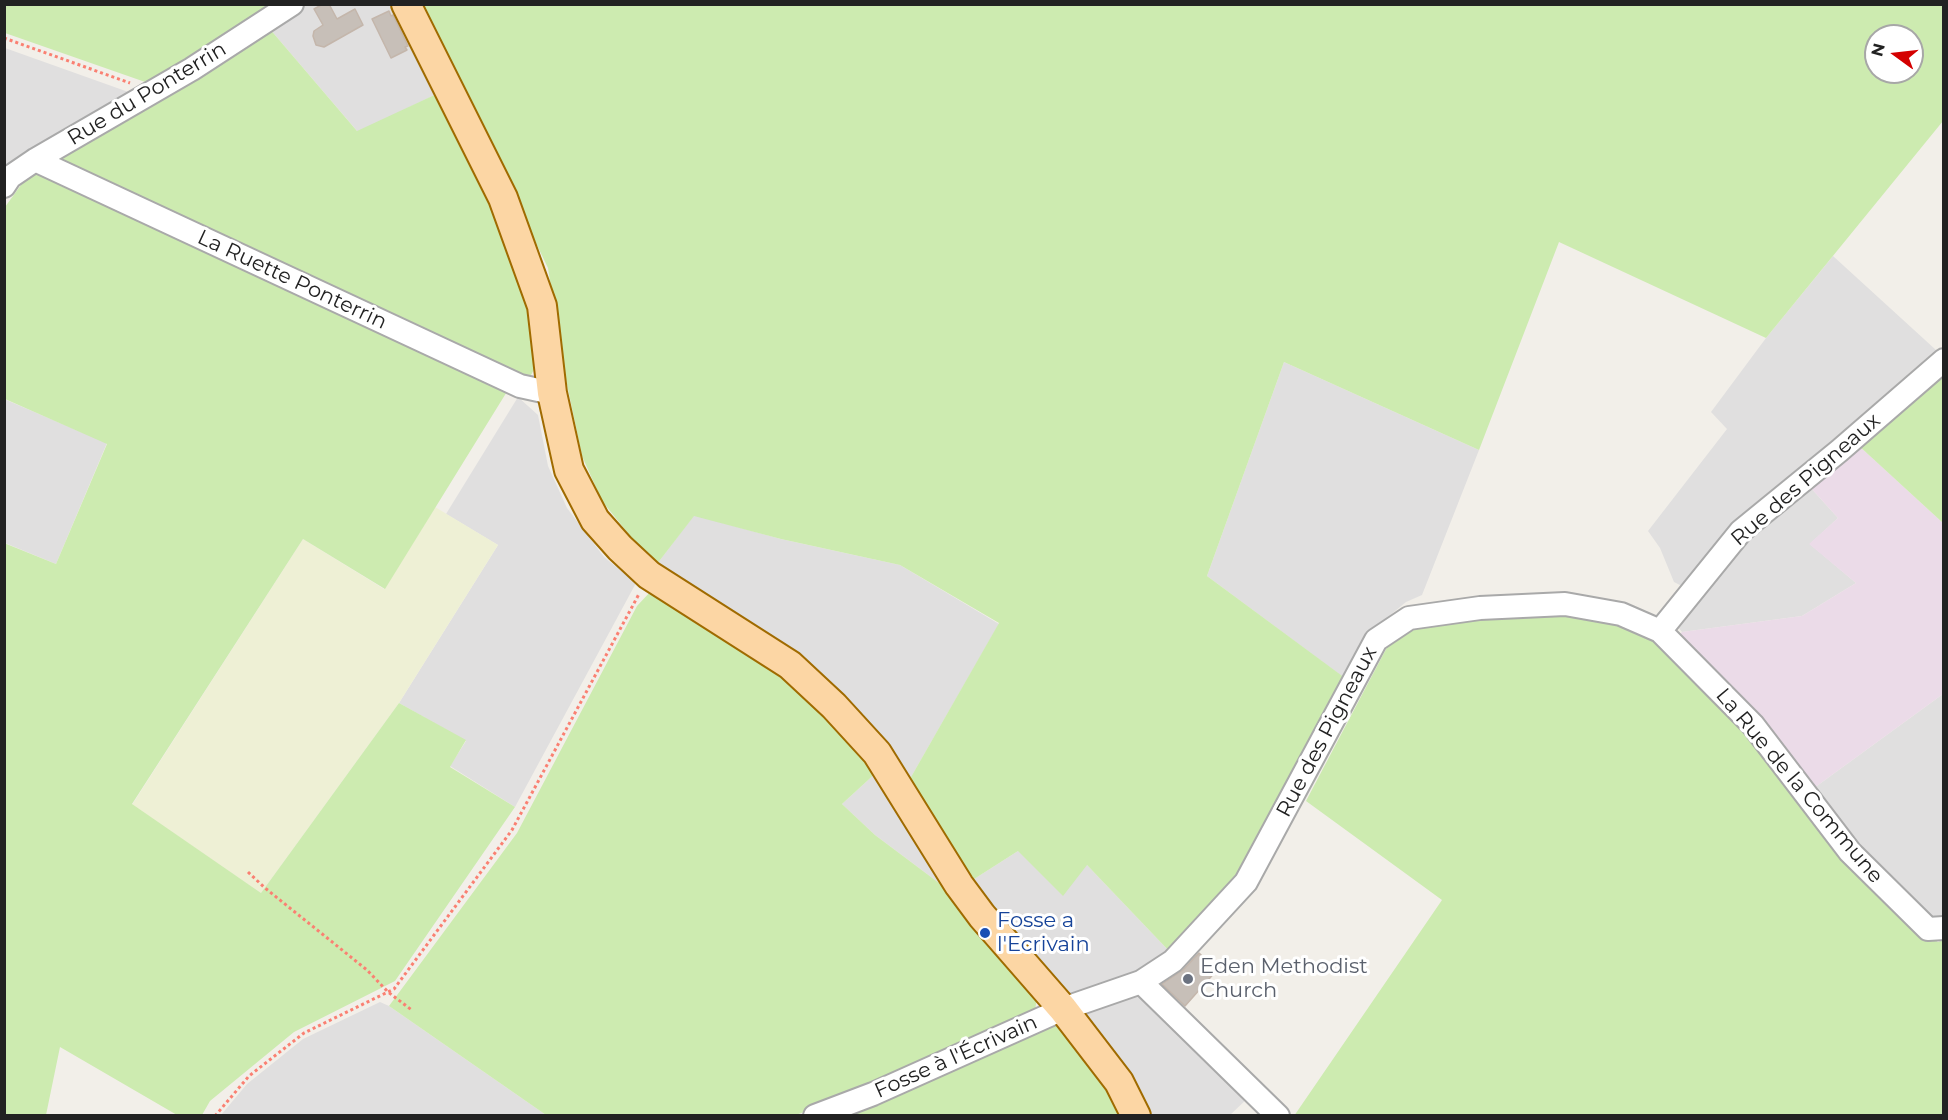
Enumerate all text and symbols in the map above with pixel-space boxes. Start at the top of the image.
north arrow [1864,24,1924,84]
street label: Rue du Ponterrin [63,37,231,151]
text: N [1867,41,1889,58]
street label: La Ruette Ponterrin [193,225,391,335]
street label: Rue des Pigneaux [1726,408,1886,552]
street label: Rue des Pigneaux [1271,642,1383,822]
street label: La Rue de la Commune [1710,683,1888,889]
place label: Fosse a l'Ecrivain [997,908,1090,958]
marker: Fosse a l'Ecrivain [978,926,992,940]
place label: Eden Methodist Church [1200,954,1368,1004]
marker: Eden Methodist Church [1181,972,1195,986]
street label: Fosse à l'Écrivain [871,1010,1041,1104]

